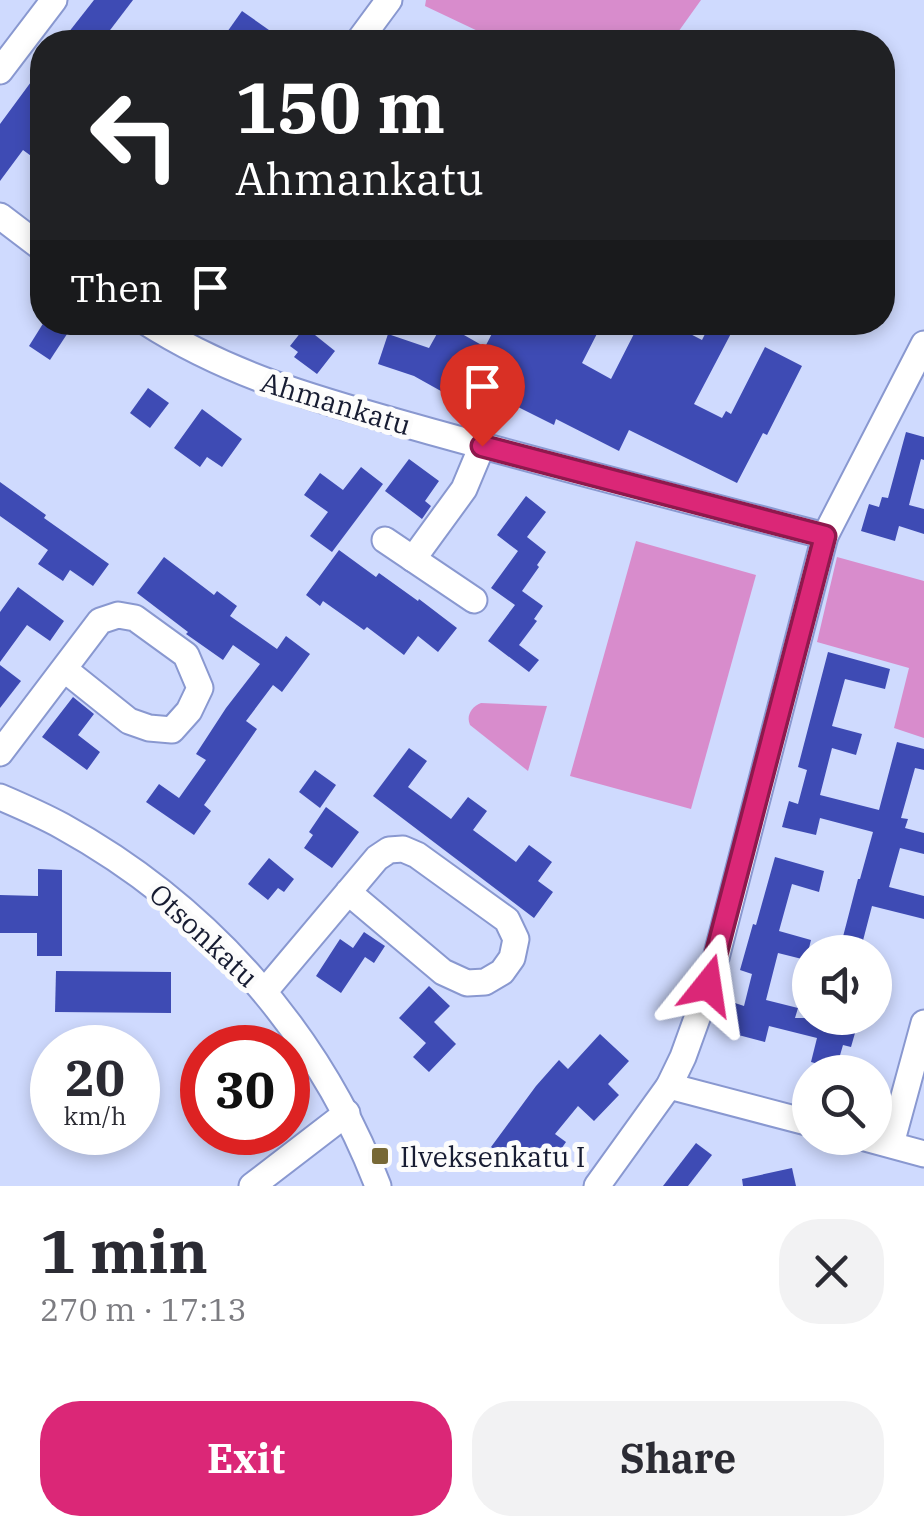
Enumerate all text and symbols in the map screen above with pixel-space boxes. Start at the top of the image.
text: 150 m [235,61,445,152]
icon: left [70,70,200,200]
text: Ahmankatu [235,149,484,207]
icon: arrive [183,260,238,315]
text: Then [70,263,163,312]
pin [440,344,525,447]
icon: arrive [455,359,510,414]
street label: Ahmankatu [257,363,415,443]
street label: Otsonkatu [142,875,266,995]
position arrow [656,933,760,1037]
map controls [792,935,892,1155]
button: sound [792,935,892,1035]
speed limit sign: 30 [180,1025,310,1155]
text: 20 [65,1045,125,1110]
button: search [792,1055,892,1155]
text: km/h [63,1099,127,1132]
place label: Ilveksenkatu I [400,1138,585,1175]
marker: Ilveksenkatu I [369,1145,391,1167]
text: 1 min [40,1211,208,1290]
button: close [779,1219,884,1324]
text: 270 m · 17:13 [40,1288,247,1330]
button: Exit [40,1401,452,1516]
button: Share [472,1401,884,1516]

